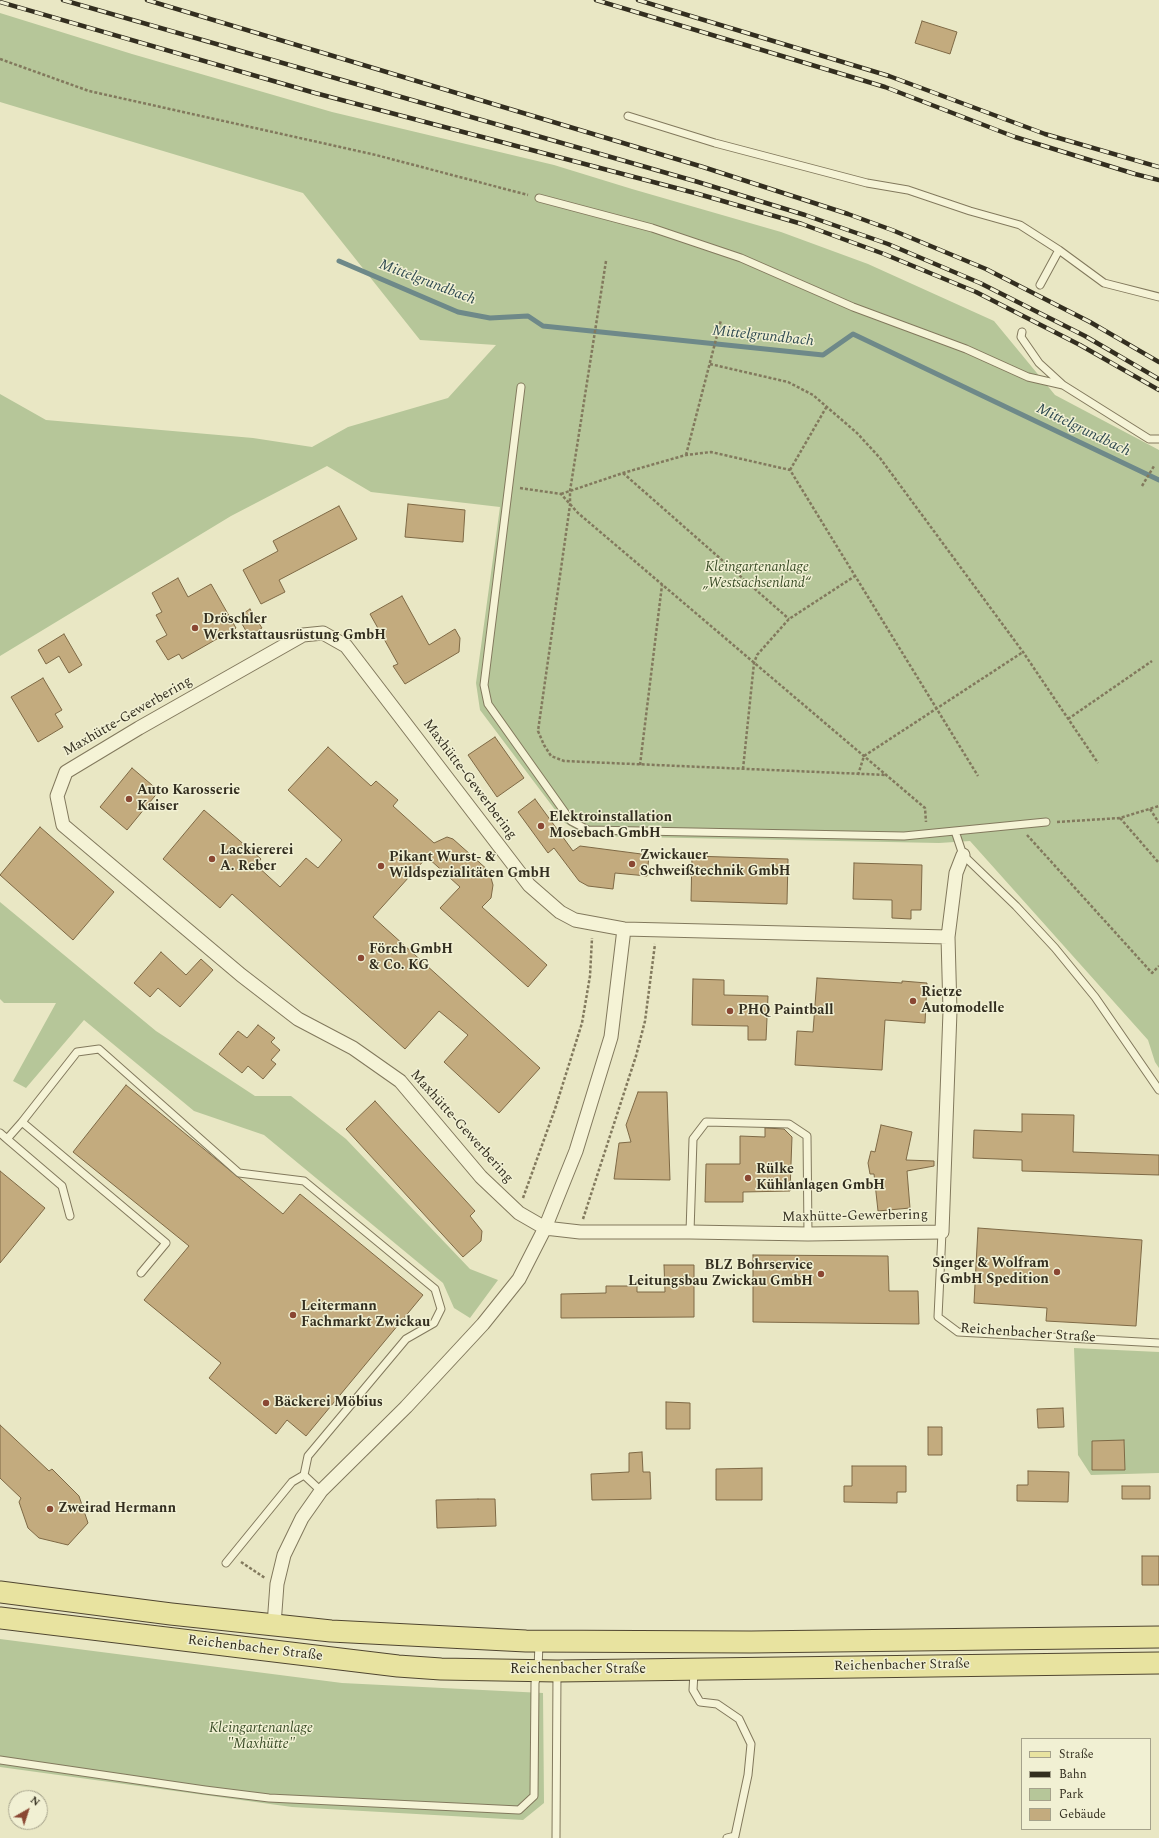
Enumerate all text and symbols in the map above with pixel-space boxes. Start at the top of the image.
water label: Mittelgrundbach [376,256,478,310]
water label: Mittelgrundbach [711,323,815,351]
water label: Mittelgrundbach [1033,401,1133,461]
park label: Kleingartenanlage „Westsachsenland“ [703,560,811,592]
place label: Dröschler Werkstattausrüstung GmbH [203,612,386,644]
marker: Dröschler Werkstattausrüstung GmbH [190,623,200,633]
street label: Maxhütte-Gewerbering [61,673,195,761]
street label: Maxhütte-Gewerbering [418,717,520,843]
place label: Auto Karosserie Kaiser [137,783,240,816]
marker: Auto Karosserie Kaiser [124,794,134,804]
place label: Elektroinstallation Mosebach GmbH [549,810,672,842]
marker: Elektroinstallation Mosebach GmbH [536,821,546,831]
place label: Lackiererei A. Reber [220,843,293,876]
place label: Zwickauer Schweißtechnik GmbH [640,848,791,880]
place label: Pikant Wurst- & Wildspezialitäten GmbH [389,850,550,882]
marker: Lackiererei A. Reber [207,854,217,864]
marker: Zwickauer Schweißtechnik GmbH [627,859,637,869]
marker: Pikant Wurst- & Wildspezialitäten GmbH [376,861,386,871]
place label: Förch GmbH & Co. KG [369,942,453,974]
marker: Förch GmbH & Co. KG [356,953,366,963]
place label: Rietze Automodelle [921,985,1004,1018]
marker: Rietze Automodelle [908,996,918,1006]
place label: PHQ Paintball [738,1003,834,1019]
marker: PHQ Paintball [725,1006,735,1016]
street label: Maxhütte-Gewerbering [406,1067,516,1187]
place label: Rülke Kühlanlagen GmbH [756,1162,885,1194]
marker: Rülke Kühlanlagen GmbH [743,1173,753,1183]
street label: Maxhütte-Gewerbering [782,1207,928,1227]
place label: Singer & Wolfram GmbH Spedition [932,1256,1049,1288]
place label: BLZ Bohrservice Leitungsbau Zwickau GmbH [628,1258,813,1290]
marker: Singer & Wolfram GmbH Spedition [1052,1267,1062,1277]
marker: BLZ Bohrservice Leitungsbau Zwickau GmbH [816,1269,826,1279]
place label: Leitermann Fachmarkt Zwickau [301,1299,430,1332]
marker: Leitermann Fachmarkt Zwickau [288,1310,298,1320]
street label: Reichenbacher Straße [960,1321,1096,1347]
place label: Bäckerei Möbius [274,1395,383,1411]
marker: Bäckerei Möbius [261,1398,271,1408]
place label: Zweirad Hermann [58,1501,176,1517]
marker: Zweirad Hermann [45,1504,55,1514]
street label: Reichenbacher Straße [187,1632,323,1666]
street label: Reichenbacher Straße [834,1656,970,1676]
street label: Reichenbacher Straße [510,1662,646,1678]
park label: Kleingartenanlage "Maxhütte" [209,1721,313,1754]
legend [1021,1738,1151,1830]
text: Straße [1059,1745,1094,1764]
text: Bahn [1059,1765,1087,1784]
text: Park [1059,1785,1084,1804]
north arrow [8,1790,48,1830]
text: N [26,1792,44,1810]
text: Gebäude [1059,1805,1106,1824]

